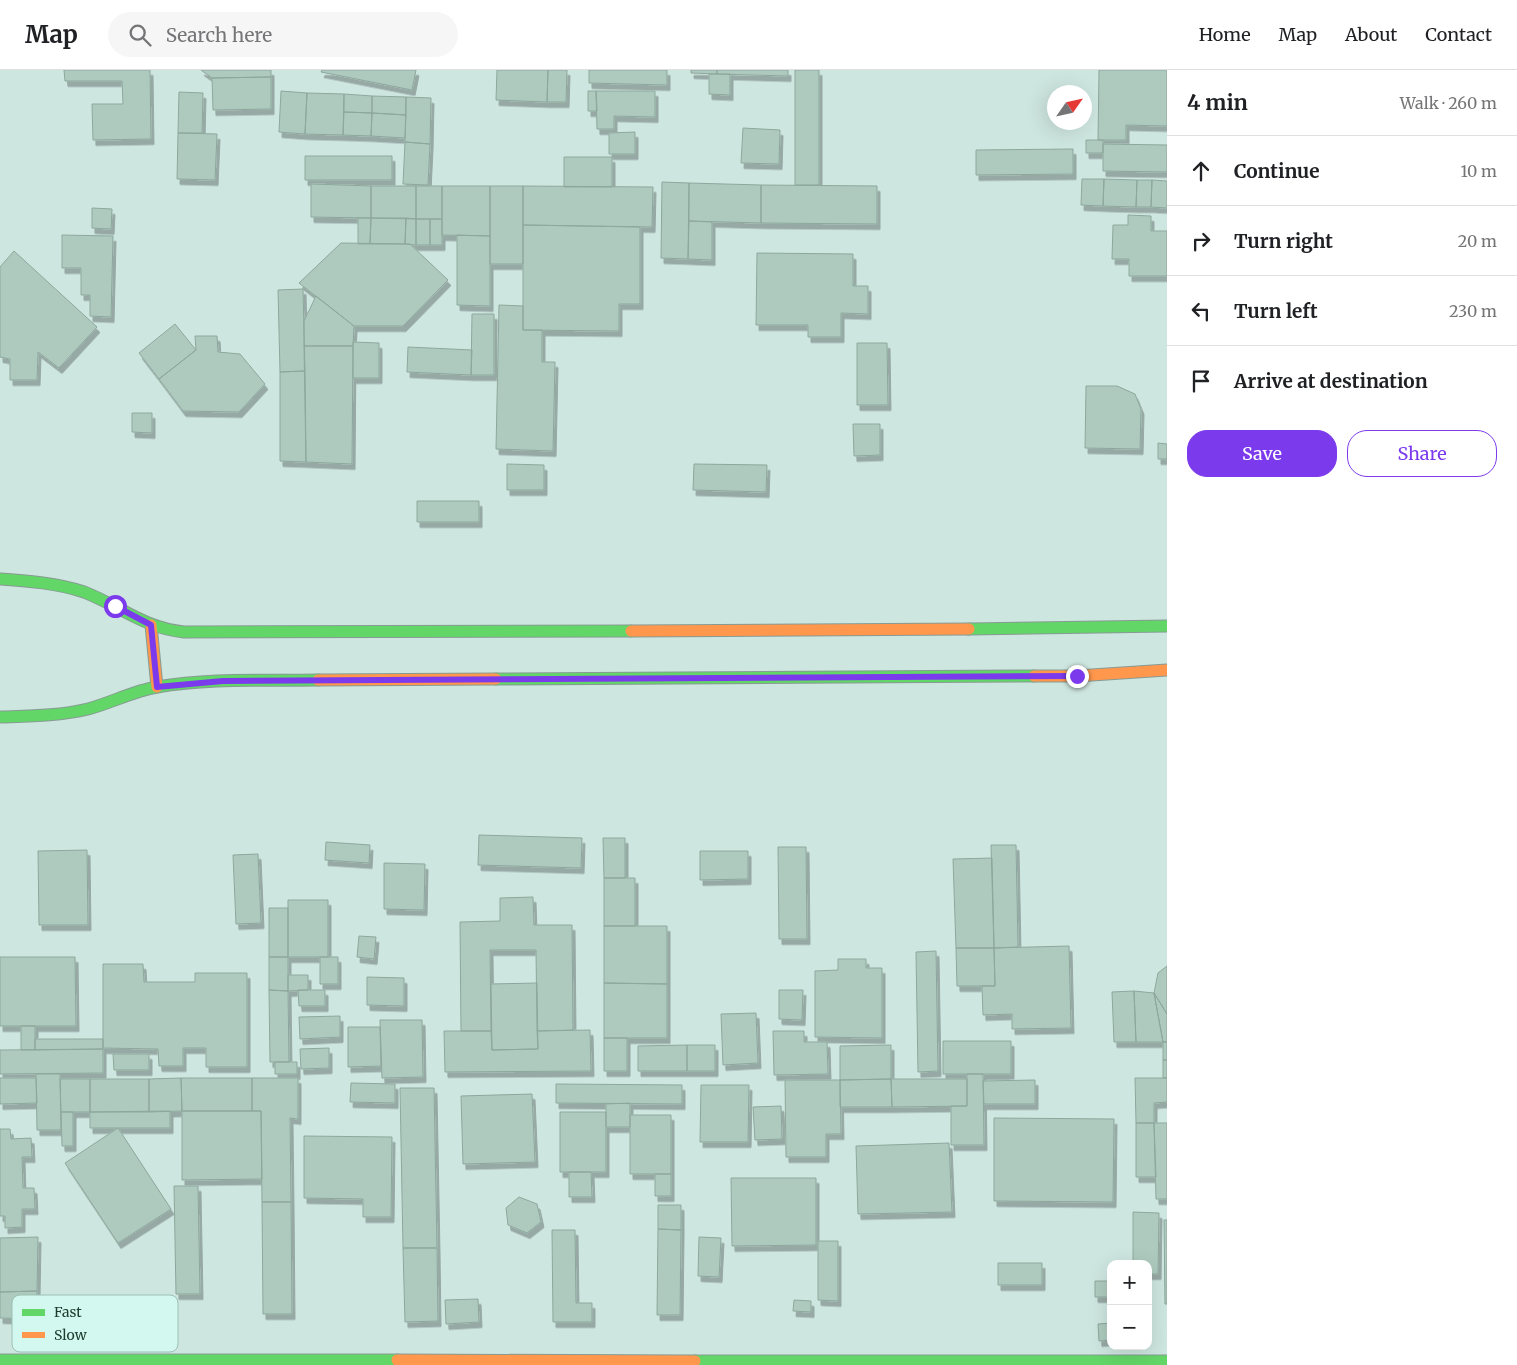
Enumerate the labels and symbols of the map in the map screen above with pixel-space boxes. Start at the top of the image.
north arrow [1047,85,1092,130]
route start [104,595,127,618]
route end [1066,665,1089,688]
legend [12,1295,178,1352]
text: Fast [54,1303,82,1321]
text: Slow [54,1326,87,1344]

